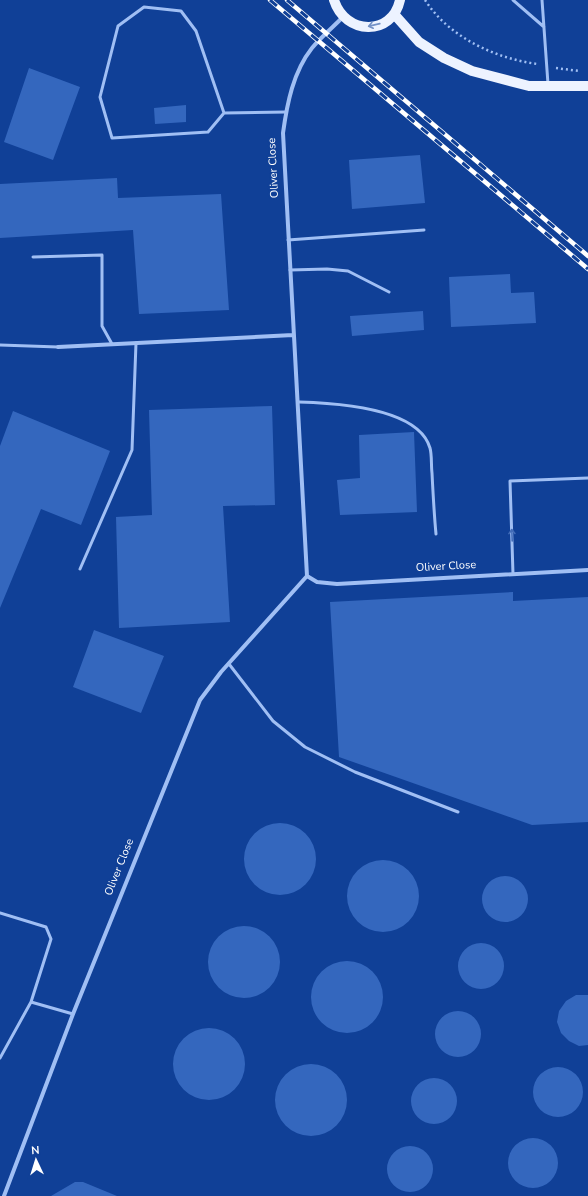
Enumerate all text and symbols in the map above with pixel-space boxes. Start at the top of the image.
one-way arrow [368,22,381,30]
street label: Oliver Close [264,137,282,199]
one-way arrow [508,529,516,542]
street label: Oliver Close [415,557,477,575]
street label: Oliver Close [101,836,137,898]
north arrow [16,1140,56,1180]
text: N [31,1143,40,1158]

